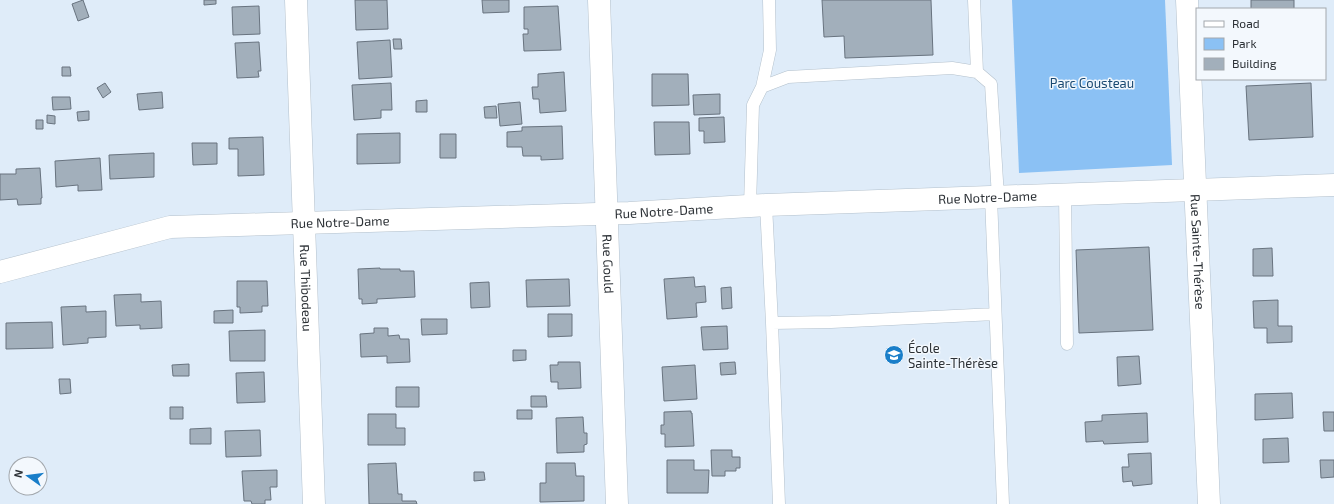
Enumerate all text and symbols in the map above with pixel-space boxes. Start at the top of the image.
legend [1196,8,1326,80]
text: Road [1232,16,1260,30]
text: Park [1232,36,1257,50]
text: Building [1232,56,1277,70]
park label: Parc Cousteau [1050,75,1134,91]
street label: Rue Notre-Dame [938,187,1037,207]
street label: Rue Sainte-Thérèse [1187,194,1208,310]
street label: Rue Notre-Dame [614,200,714,221]
street label: Rue Notre-Dame [290,212,390,231]
street label: Rue Gould [599,234,617,294]
street label: Rue Thibodeau [297,244,316,332]
place label: École Sainte-Thérèse [908,339,998,371]
school or university icon: École Sainte-Thérèse [883,344,905,366]
north arrow [8,456,48,496]
text: N [11,468,25,479]

